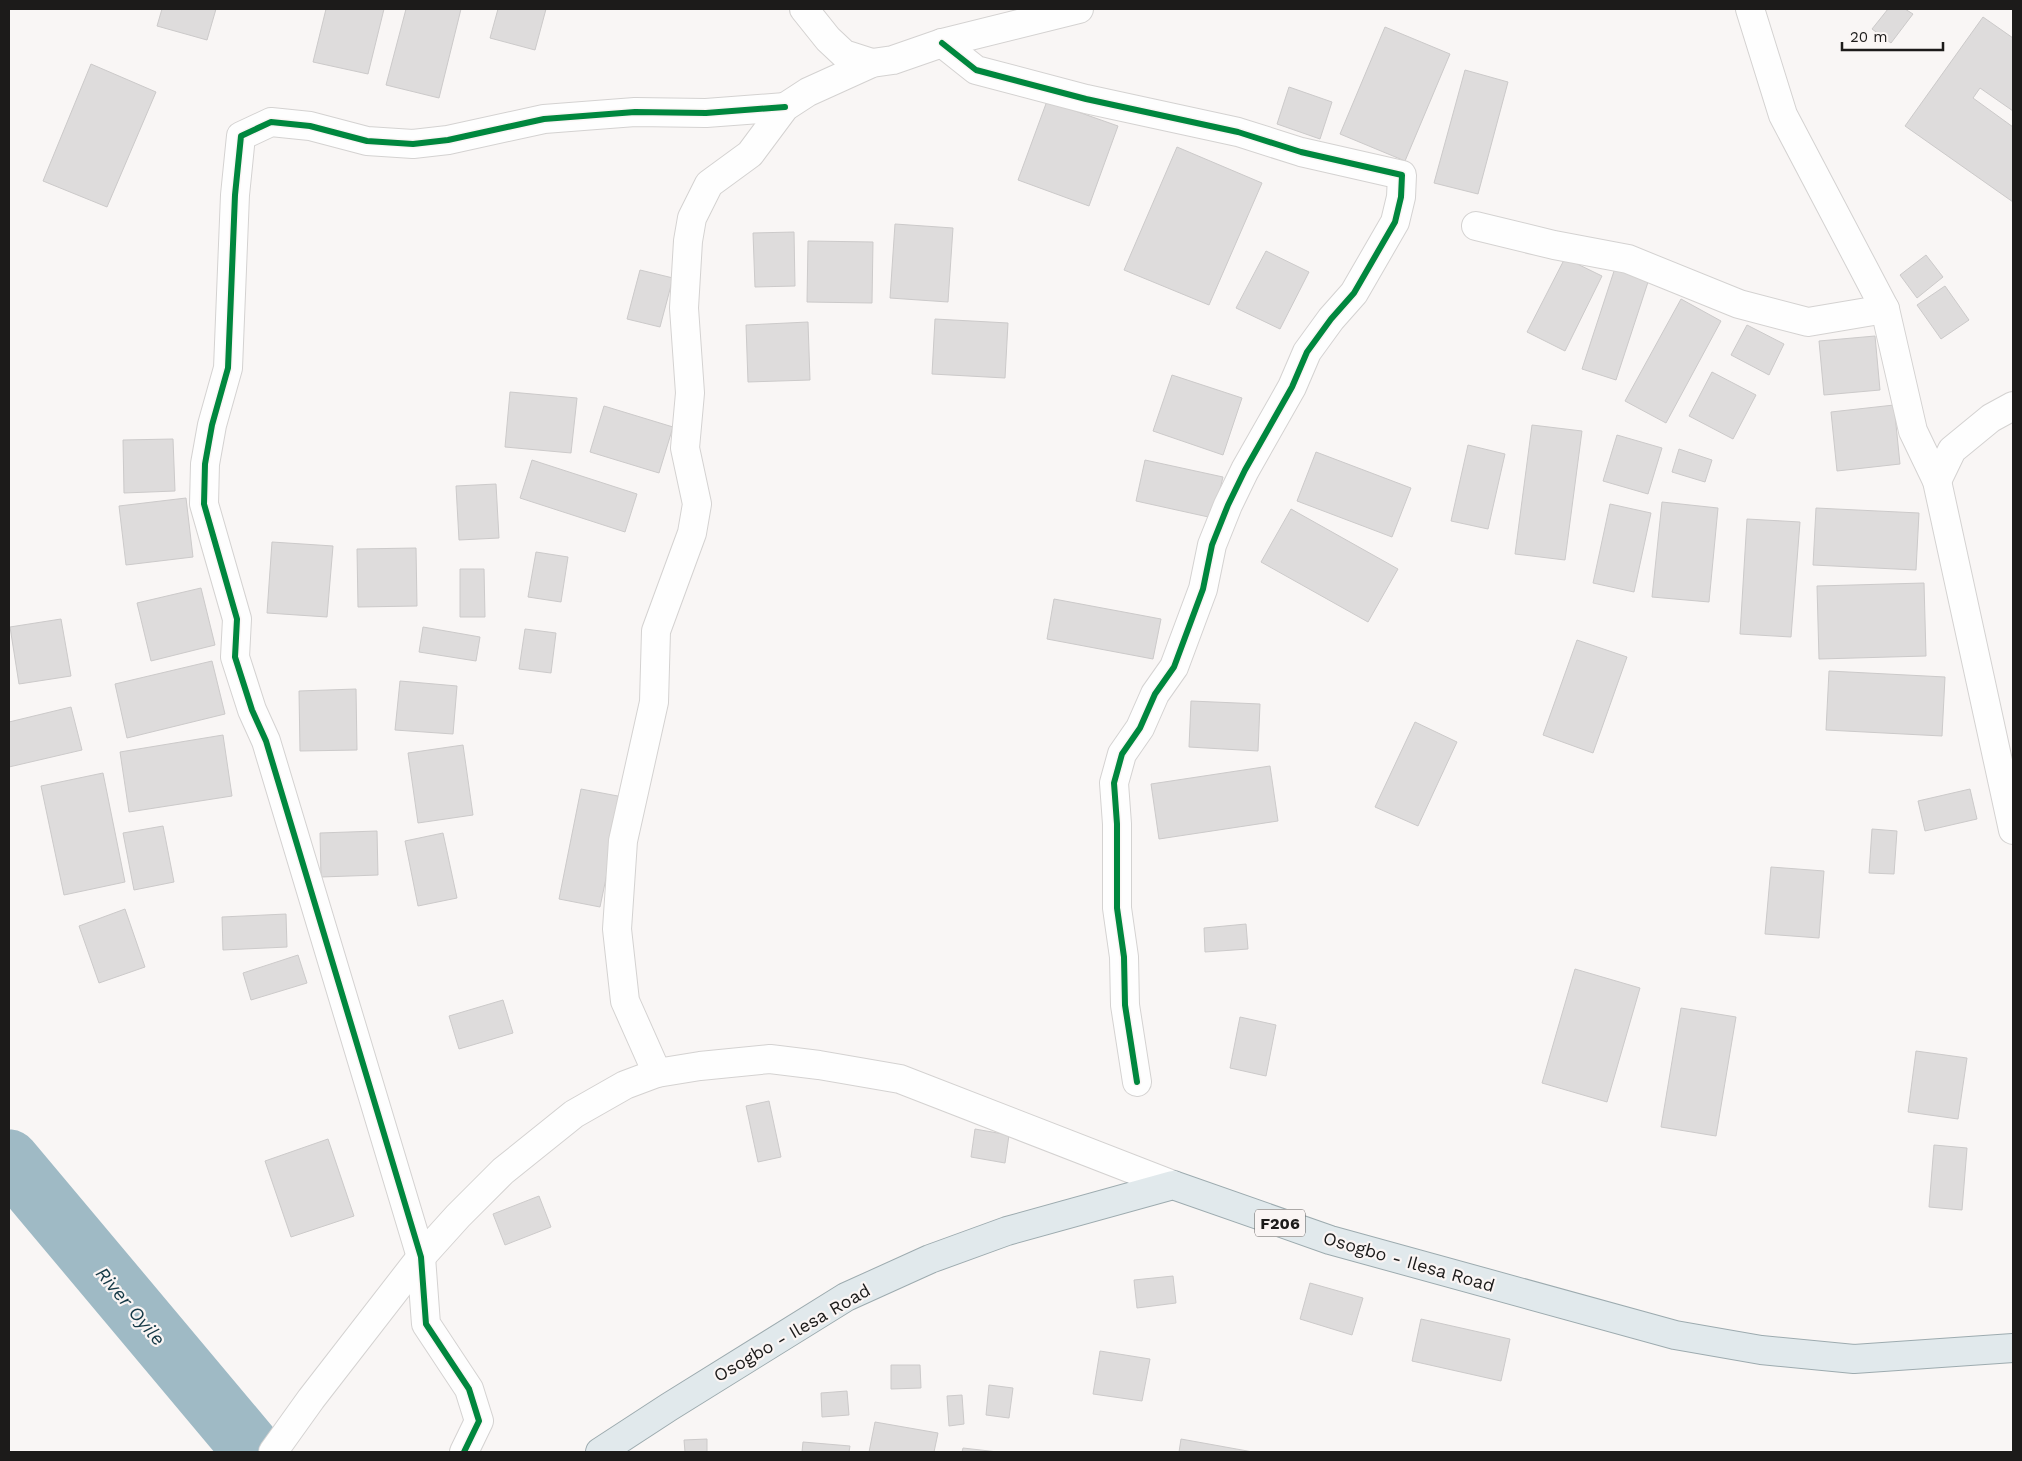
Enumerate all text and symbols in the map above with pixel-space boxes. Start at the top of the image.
scale bar [1842,20,1943,52]
text: 20 m [1850,28,1888,46]
road number: F206 [1255,1210,1305,1236]
street label: Osogbo - Ilesa Road [1321,1227,1497,1296]
water label: River Oyile [91,1262,170,1350]
street label: Osogbo - Ilesa Road [710,1279,874,1386]

